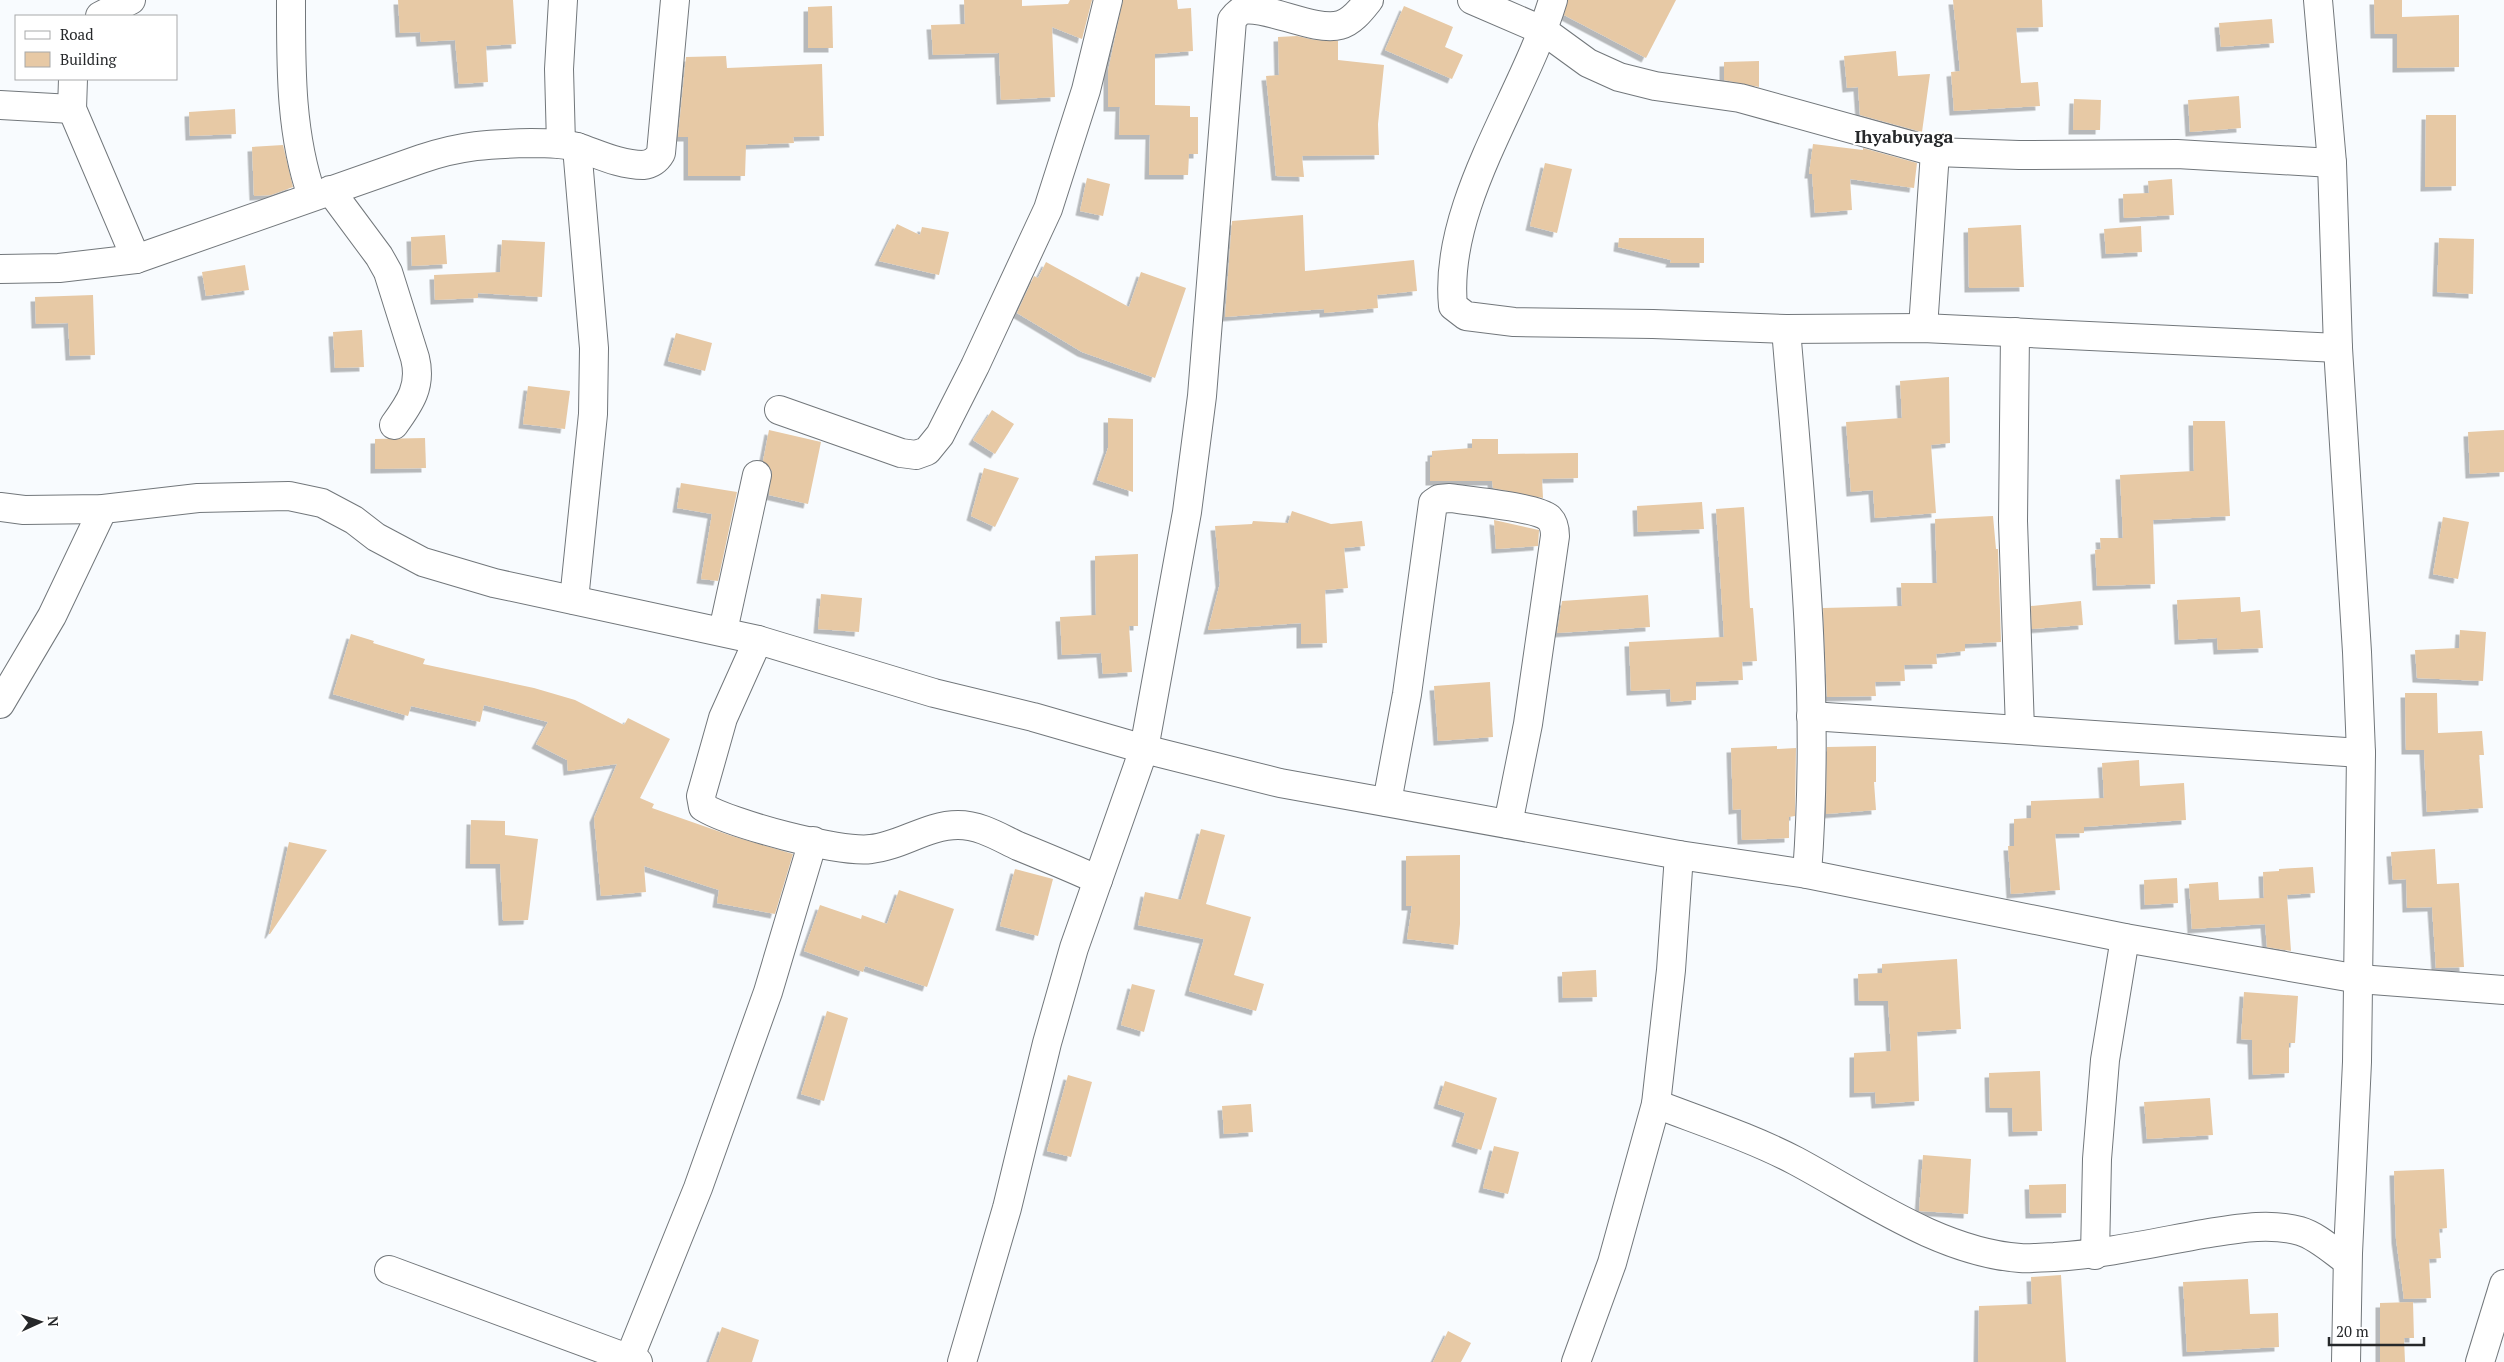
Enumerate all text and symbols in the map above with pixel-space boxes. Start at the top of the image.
legend [15,15,178,80]
text: Road [60,24,93,44]
text: Building [60,49,118,69]
district label: Ihyabuyaga [1854,124,1954,148]
north arrow [15,1297,65,1347]
scale bar [2329,1314,2424,1346]
text: N [44,1315,63,1327]
text: 20 m [2336,1321,2369,1341]

